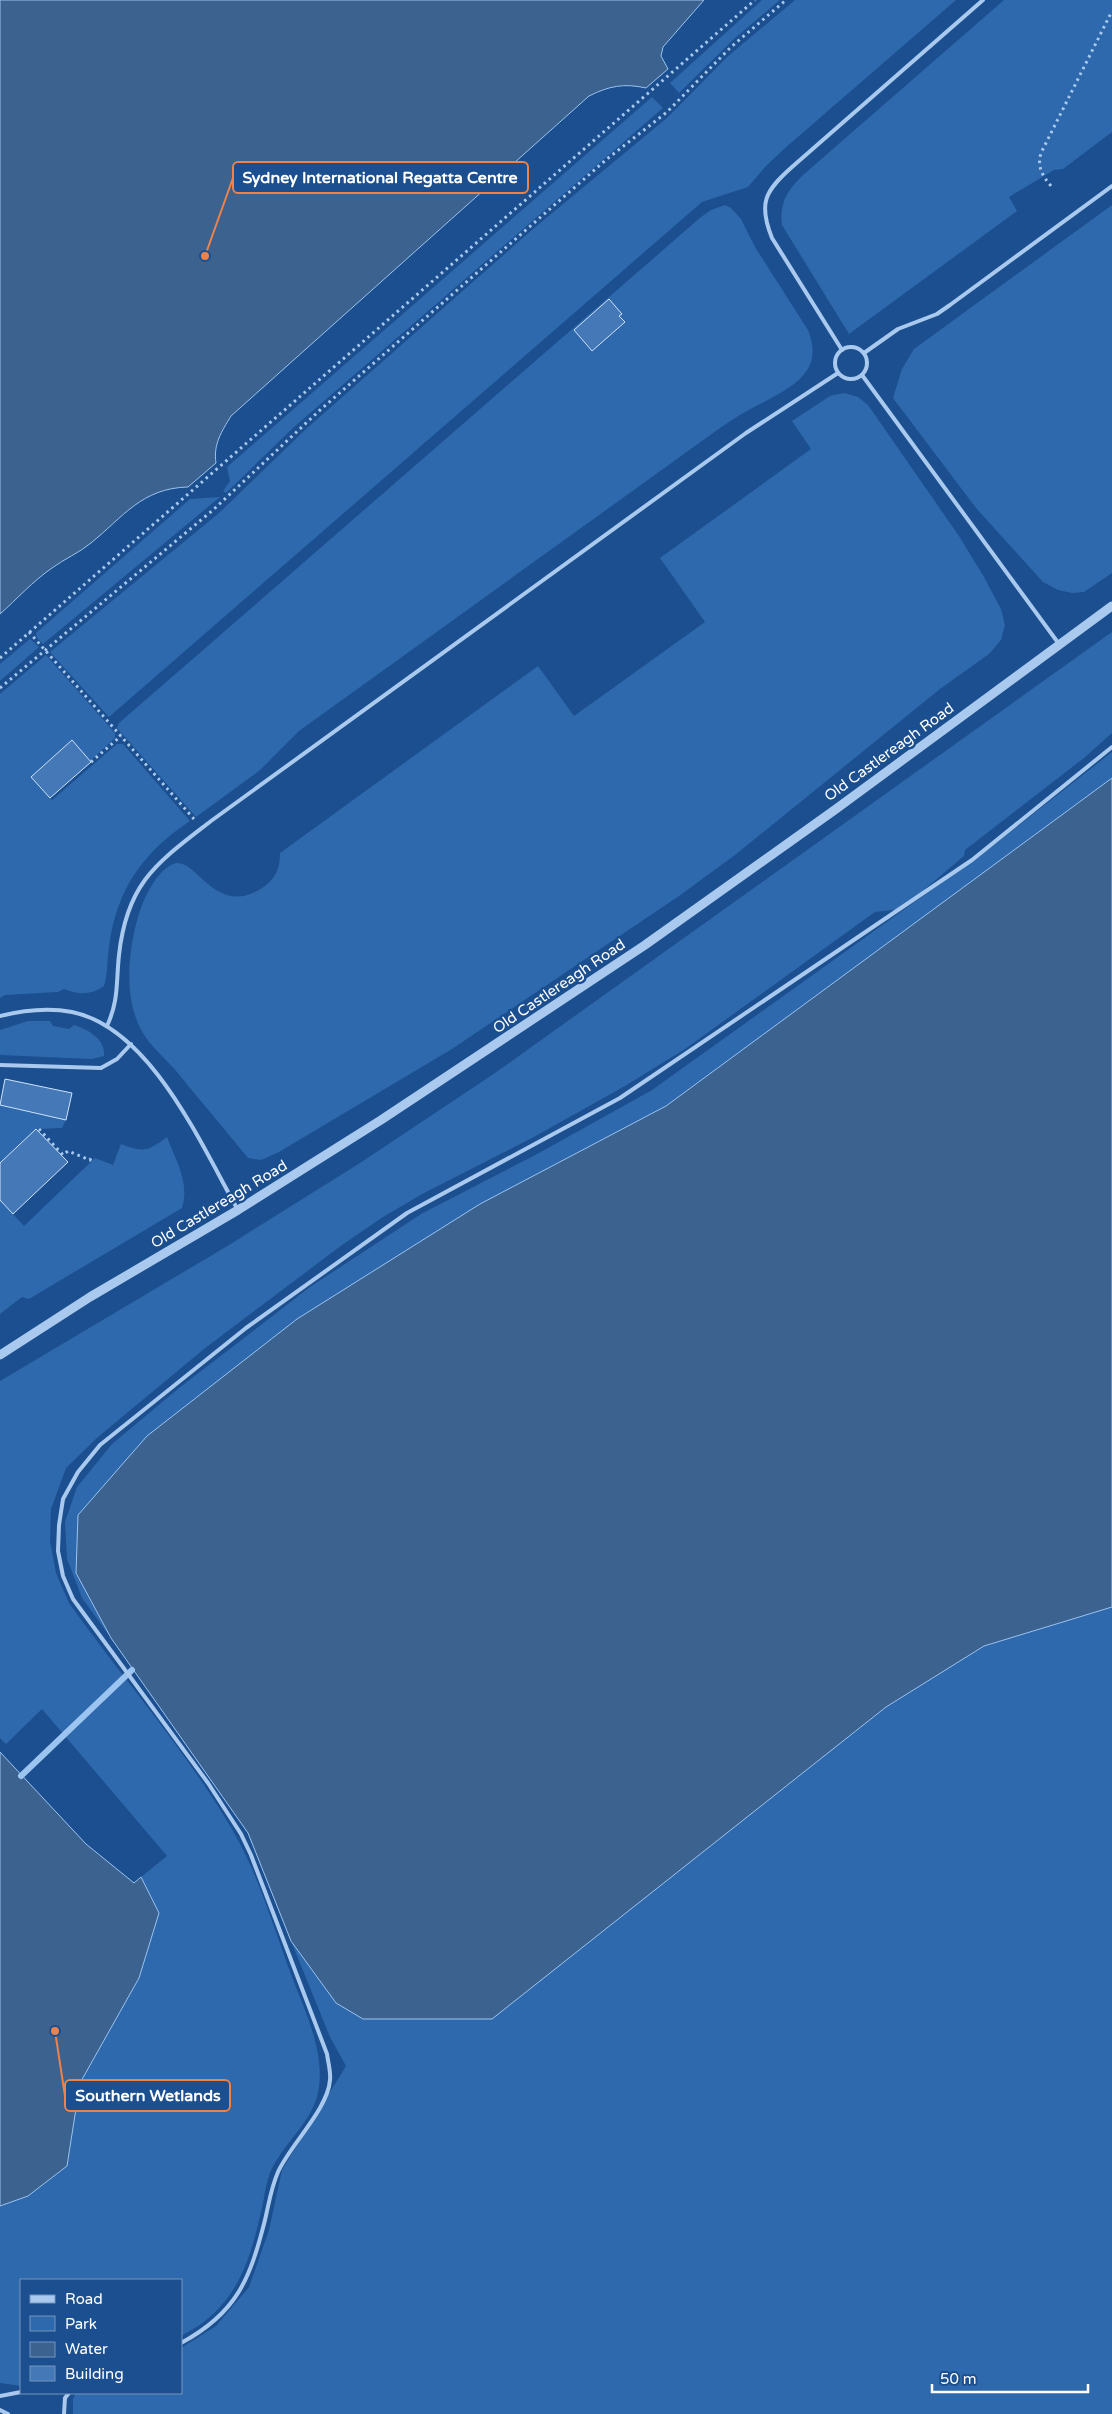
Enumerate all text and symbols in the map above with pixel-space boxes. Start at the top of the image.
callout: Sydney International Regatta Centre [233,162,528,193]
text: Sydney International Regatta Centre [242,168,518,188]
street label: Old Castlereagh Road [821,699,957,805]
street label: Old Castlereagh Road [489,935,629,1037]
street label: Old Castlereagh Road [148,1156,290,1252]
callout: Southern Wetlands [65,2080,230,2111]
text: Southern Wetlands [75,2086,221,2106]
legend [20,2279,182,2394]
text: Road [65,2290,103,2308]
text: Park [65,2315,97,2333]
text: Water [65,2340,108,2358]
scale bar [932,2362,1088,2394]
text: Building [65,2365,124,2383]
text: 50 m [940,2370,977,2388]

